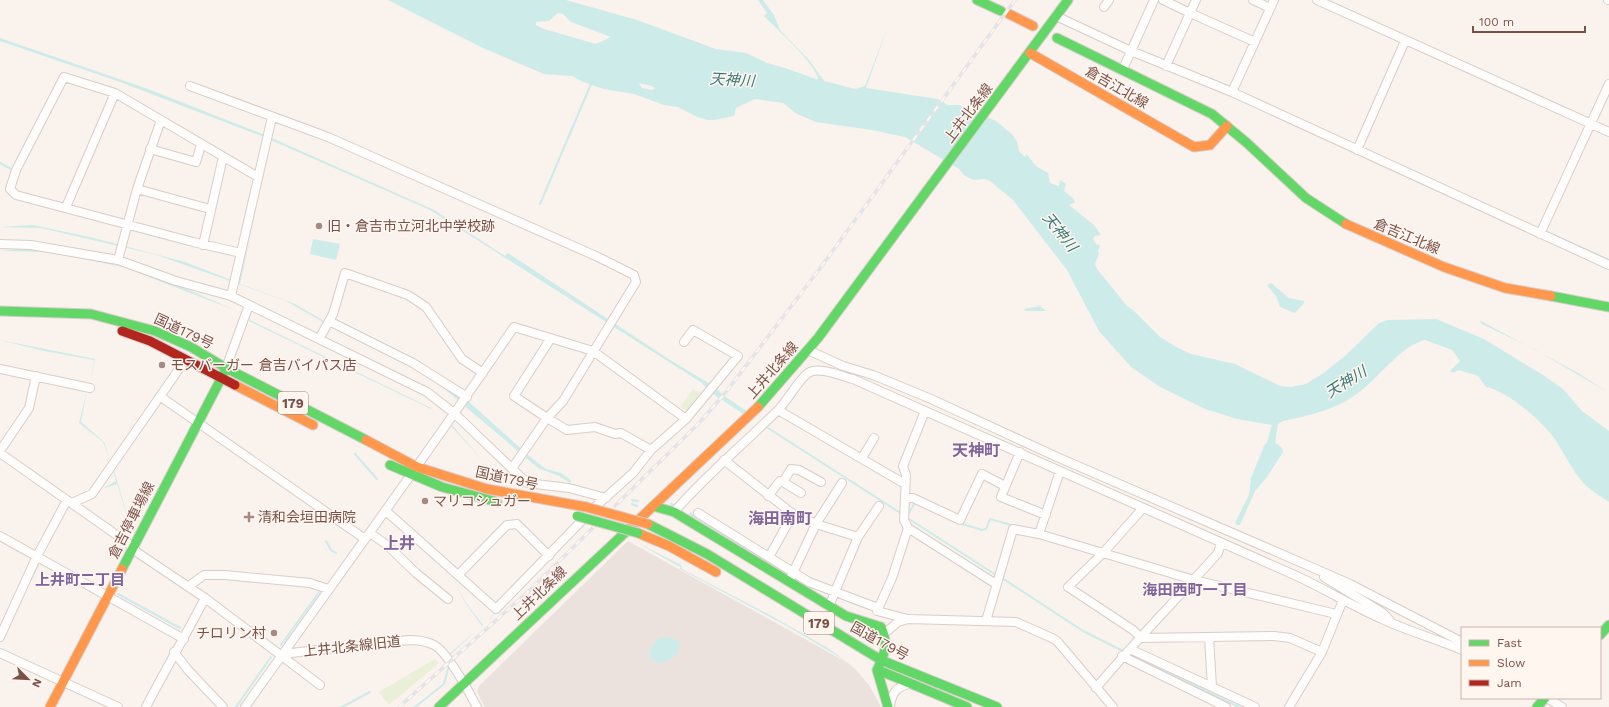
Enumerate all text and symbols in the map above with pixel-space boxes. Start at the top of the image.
scale bar [1473,8,1585,34]
text: 100 m [1479,15,1514,29]
street label: 倉吉江北線 [1083,63,1151,111]
water label: 天神川 [709,70,757,90]
street label: 上井北条線 [941,80,995,146]
water label: 天神川 [1039,209,1082,257]
street label: 倉吉江北線 [1372,215,1442,257]
place label: 旧・倉吉市立河北中学校跡 [327,218,495,234]
marker: 旧・倉吉市立河北中学校跡 [314,221,324,231]
street label: 国道179号 [152,310,216,352]
street label: 上井北条線 [743,338,801,402]
place label: モスバーガー 倉吉バイパス店 [170,357,357,373]
marker: モスバーガー 倉吉バイパス店 [157,360,167,370]
water label: 天神川 [1322,361,1372,402]
road number: 179 [278,392,308,414]
district label: 天神町 [952,441,1000,460]
street label: 国道179号 [474,464,540,492]
street label: 倉吉停車場線 [105,479,157,561]
place label: マリコシュガー [433,493,531,509]
marker: マリコシュガー [420,496,430,506]
place label: 清和会垣田病院 [258,509,356,525]
district label: 海田南町 [748,509,812,528]
marker: 清和会垣田病院 [243,511,255,523]
district label: 上井 [383,534,415,553]
street label: 上井北条線 [508,563,570,623]
district label: 上井町二丁目 [35,571,125,589]
district label: 海田西町一丁目 [1142,581,1248,599]
road number: 179 [804,612,834,634]
street label: 国道179号 [848,619,912,663]
place label: チロリン村 [196,625,266,641]
legend [1461,627,1601,699]
marker: チロリン村 [269,628,279,638]
street label: 上井北条線旧道 [302,633,402,659]
text: Fast [1497,636,1522,650]
text: Slow [1497,656,1525,670]
north arrow [8,659,48,699]
text: N [29,676,44,689]
text: Jam [1497,676,1522,690]

